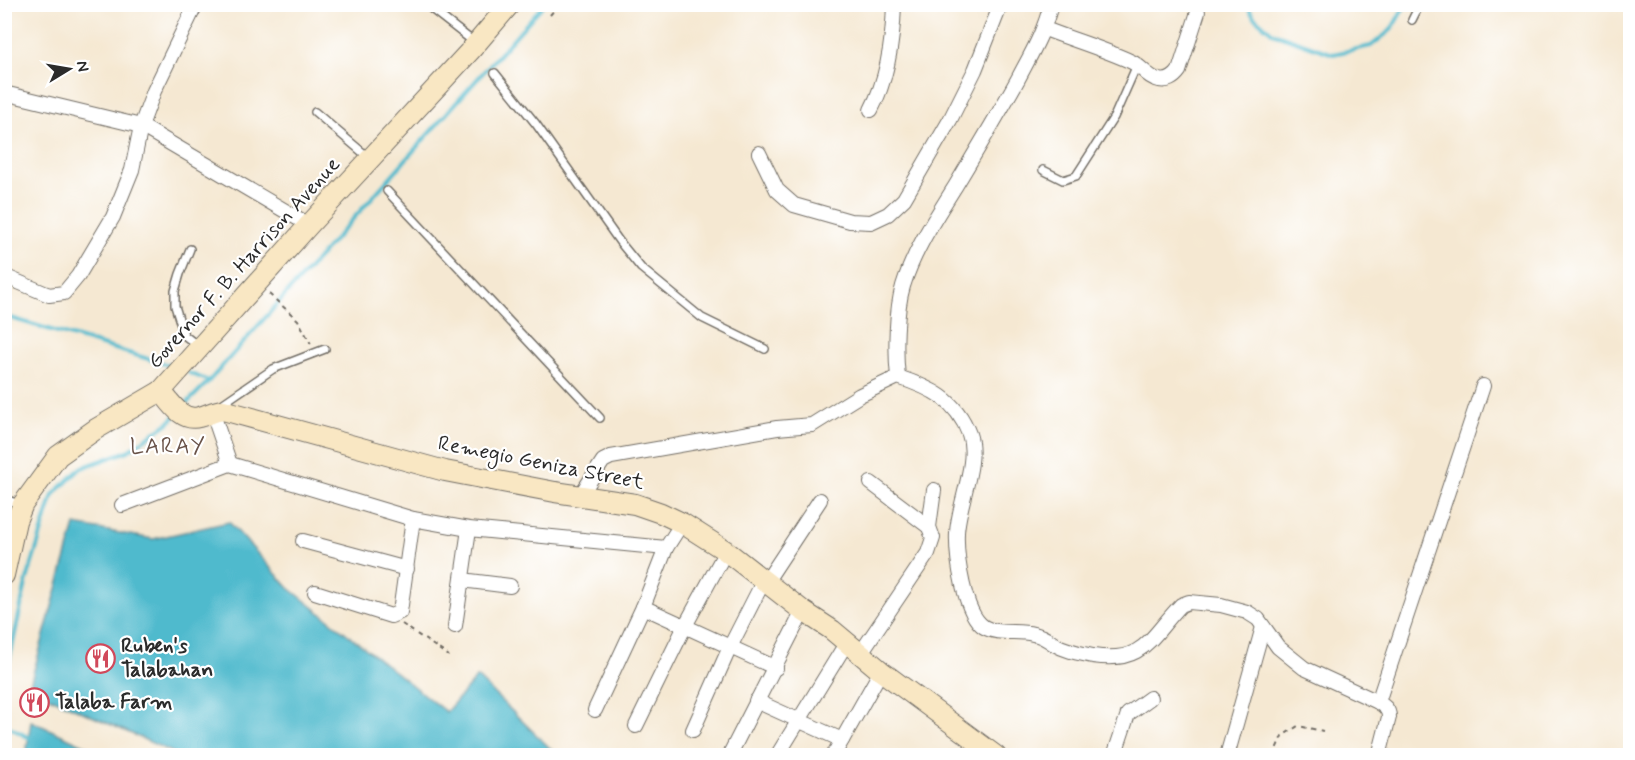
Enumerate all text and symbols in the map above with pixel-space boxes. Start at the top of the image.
north arrow [39,39,99,99]
text: N [71,59,94,74]
street label: Governor F. B. Harrison Avenue [141,151,347,375]
street label: Remegio Geniza Street [435,429,647,498]
district label: LARAY [130,433,206,461]
place label: Ruben's Talabahan [121,632,213,684]
restaurant icon: Ruben's Talabahan [84,642,116,674]
restaurant icon: Talaba Farm [18,686,50,718]
place label: Talaba Farm [55,688,173,716]

